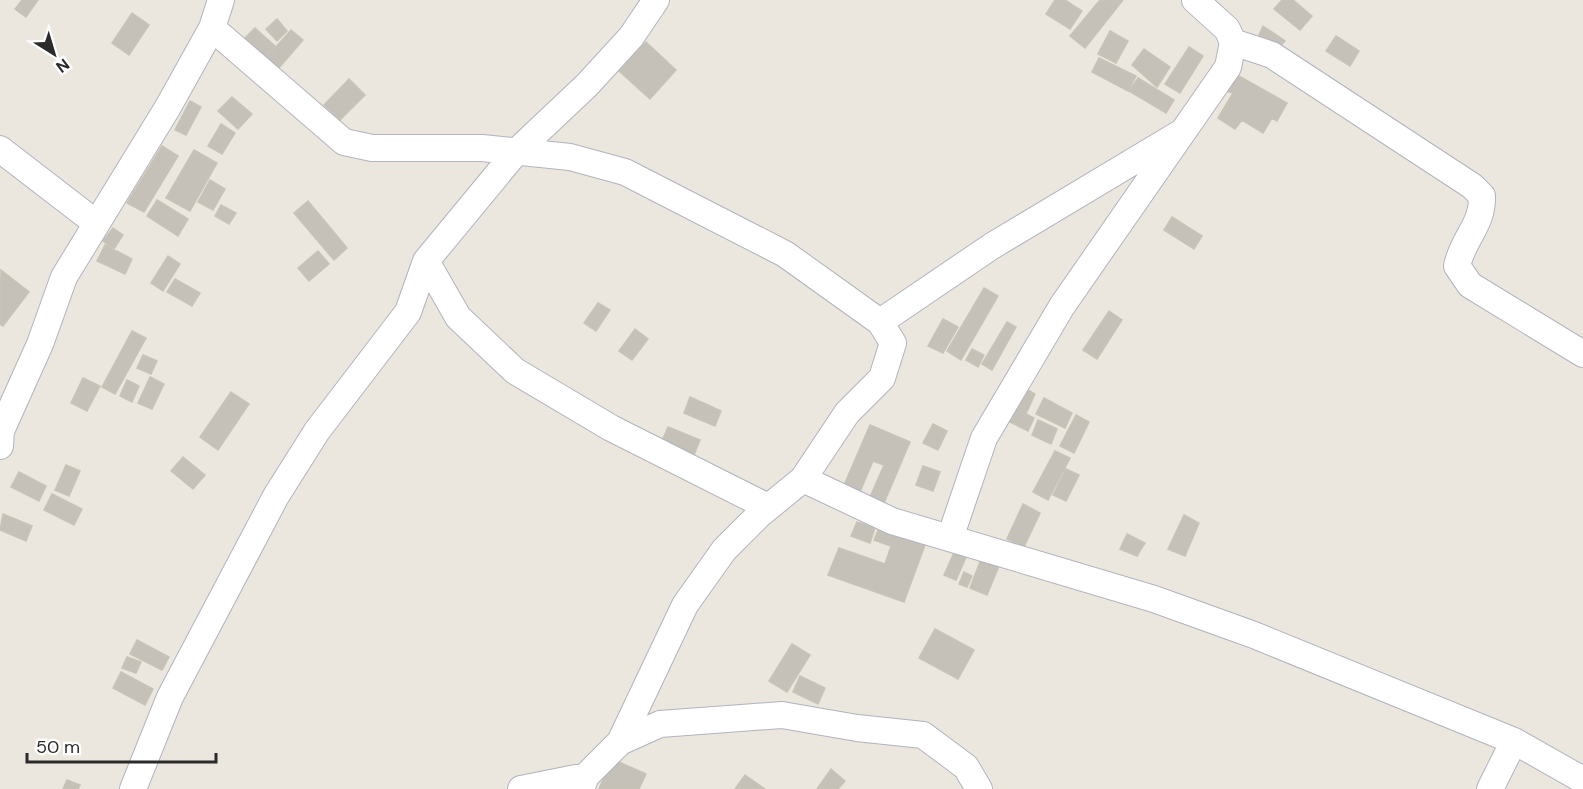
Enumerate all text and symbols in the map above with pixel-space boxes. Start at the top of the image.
north arrow [24,24,84,84]
text: N [52,54,74,77]
scale bar [27,726,216,764]
text: 50 m [36,735,80,759]

